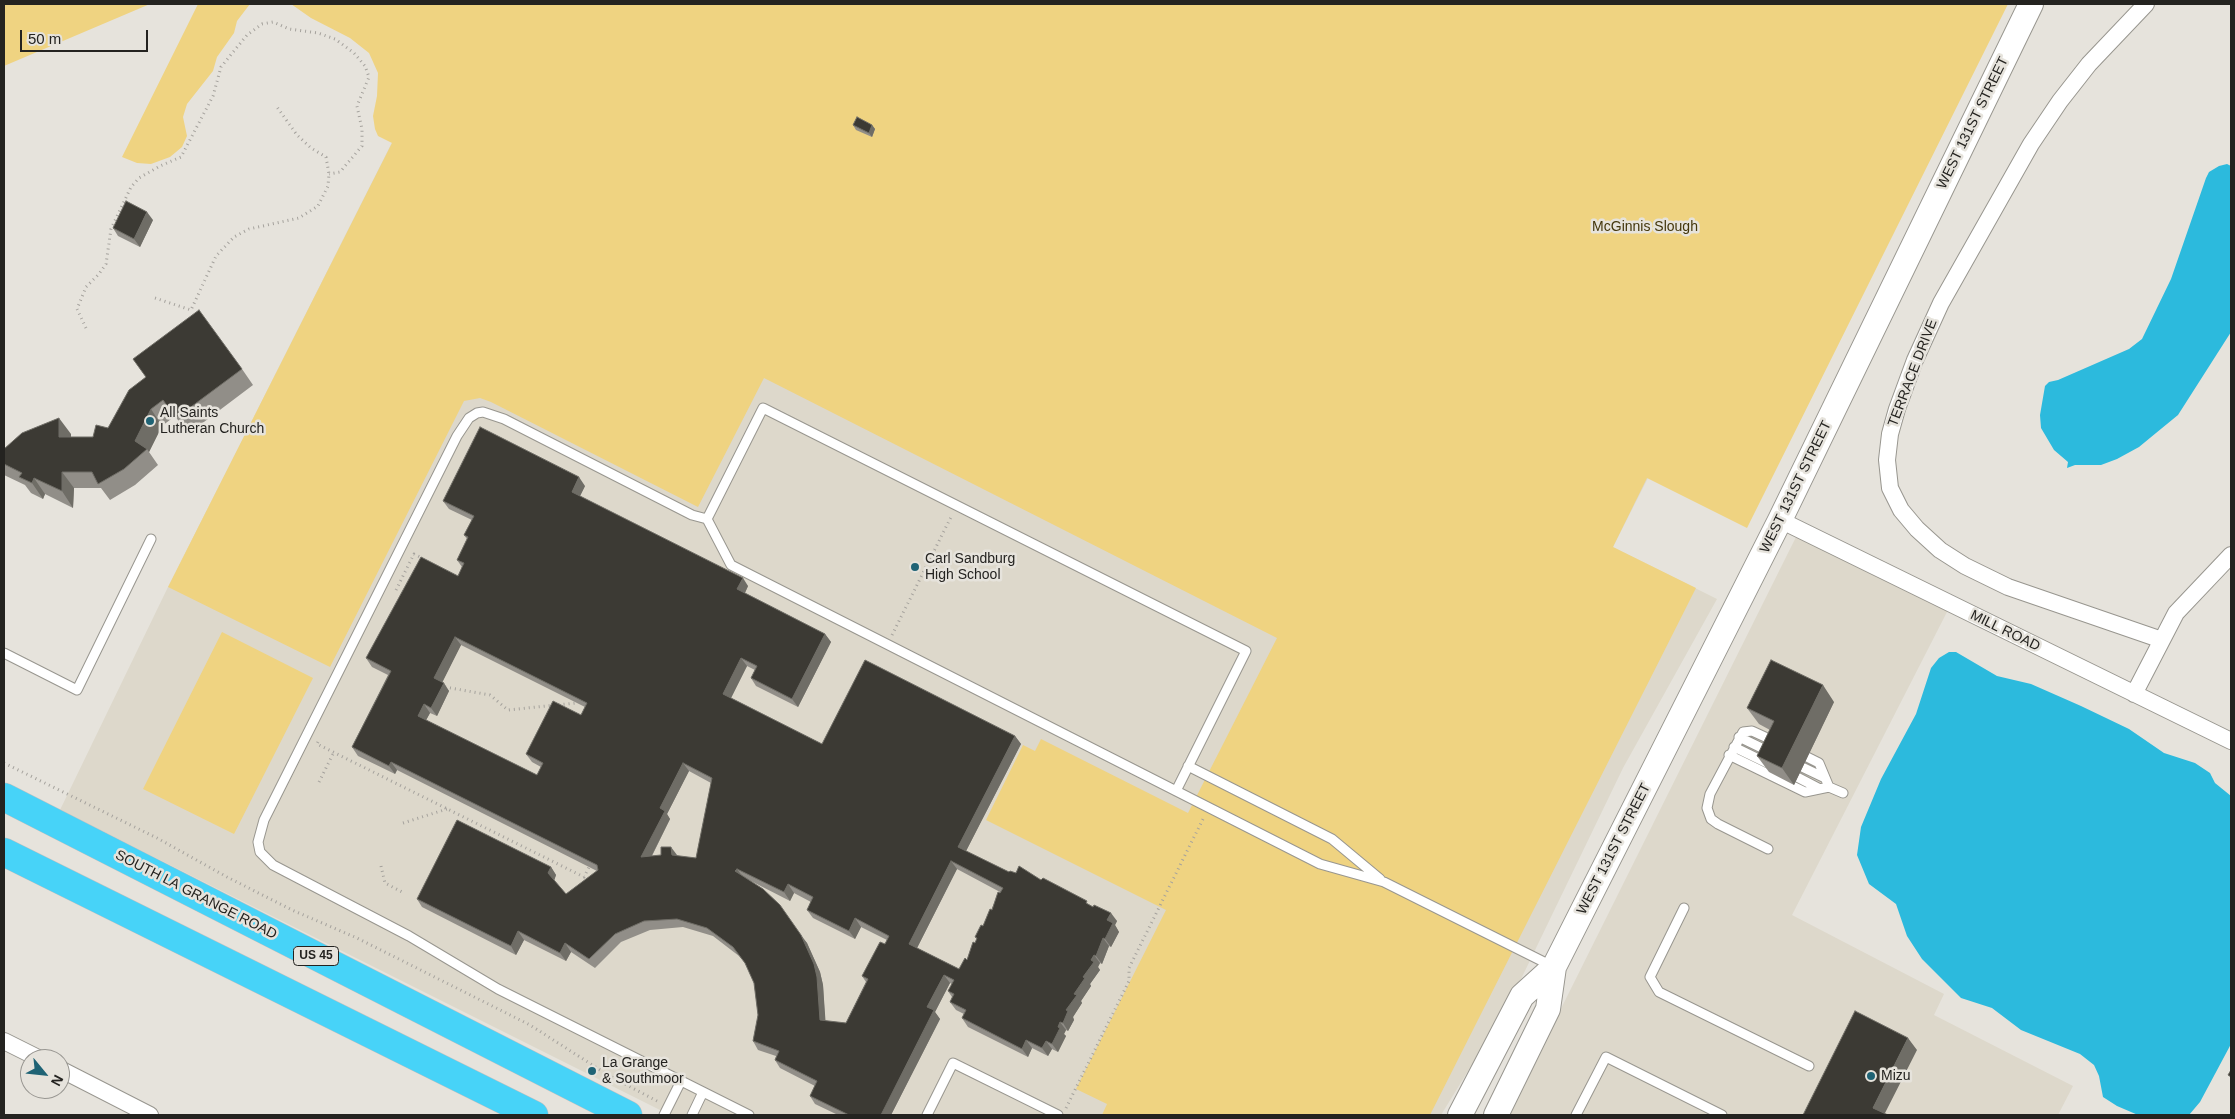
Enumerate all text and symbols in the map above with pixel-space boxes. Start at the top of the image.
scale bar [22,20,150,52]
text: 50 m [28,30,61,47]
street label: WEST 131ST STREET [1934,54,2012,192]
park label: McGinnis Slough [1592,219,1698,235]
street label: TERRACE DRIVE [1885,317,1941,429]
place label: All Saints Lutheran Church [160,405,264,438]
marker: All Saints Lutheran Church [144,415,156,427]
street label: WEST 131ST STREET [1757,418,1835,556]
place label: Carl Sandburg High School [925,551,1015,584]
marker: Carl Sandburg High School [909,561,921,573]
street label: MILL ROAD [1967,607,2043,655]
street label: WEST 131ST STREET [1574,781,1654,917]
street label: SOUTH LA GRANGE ROAD [112,847,280,943]
road number: US 45 [294,946,338,966]
north arrow [20,1049,70,1099]
place label: La Grange & Southmoor [602,1055,684,1088]
marker: La Grange & Southmoor [586,1065,598,1077]
place label: Mizu [1881,1068,1911,1084]
marker: Mizu [1865,1070,1877,1082]
text: N [48,1072,67,1089]

